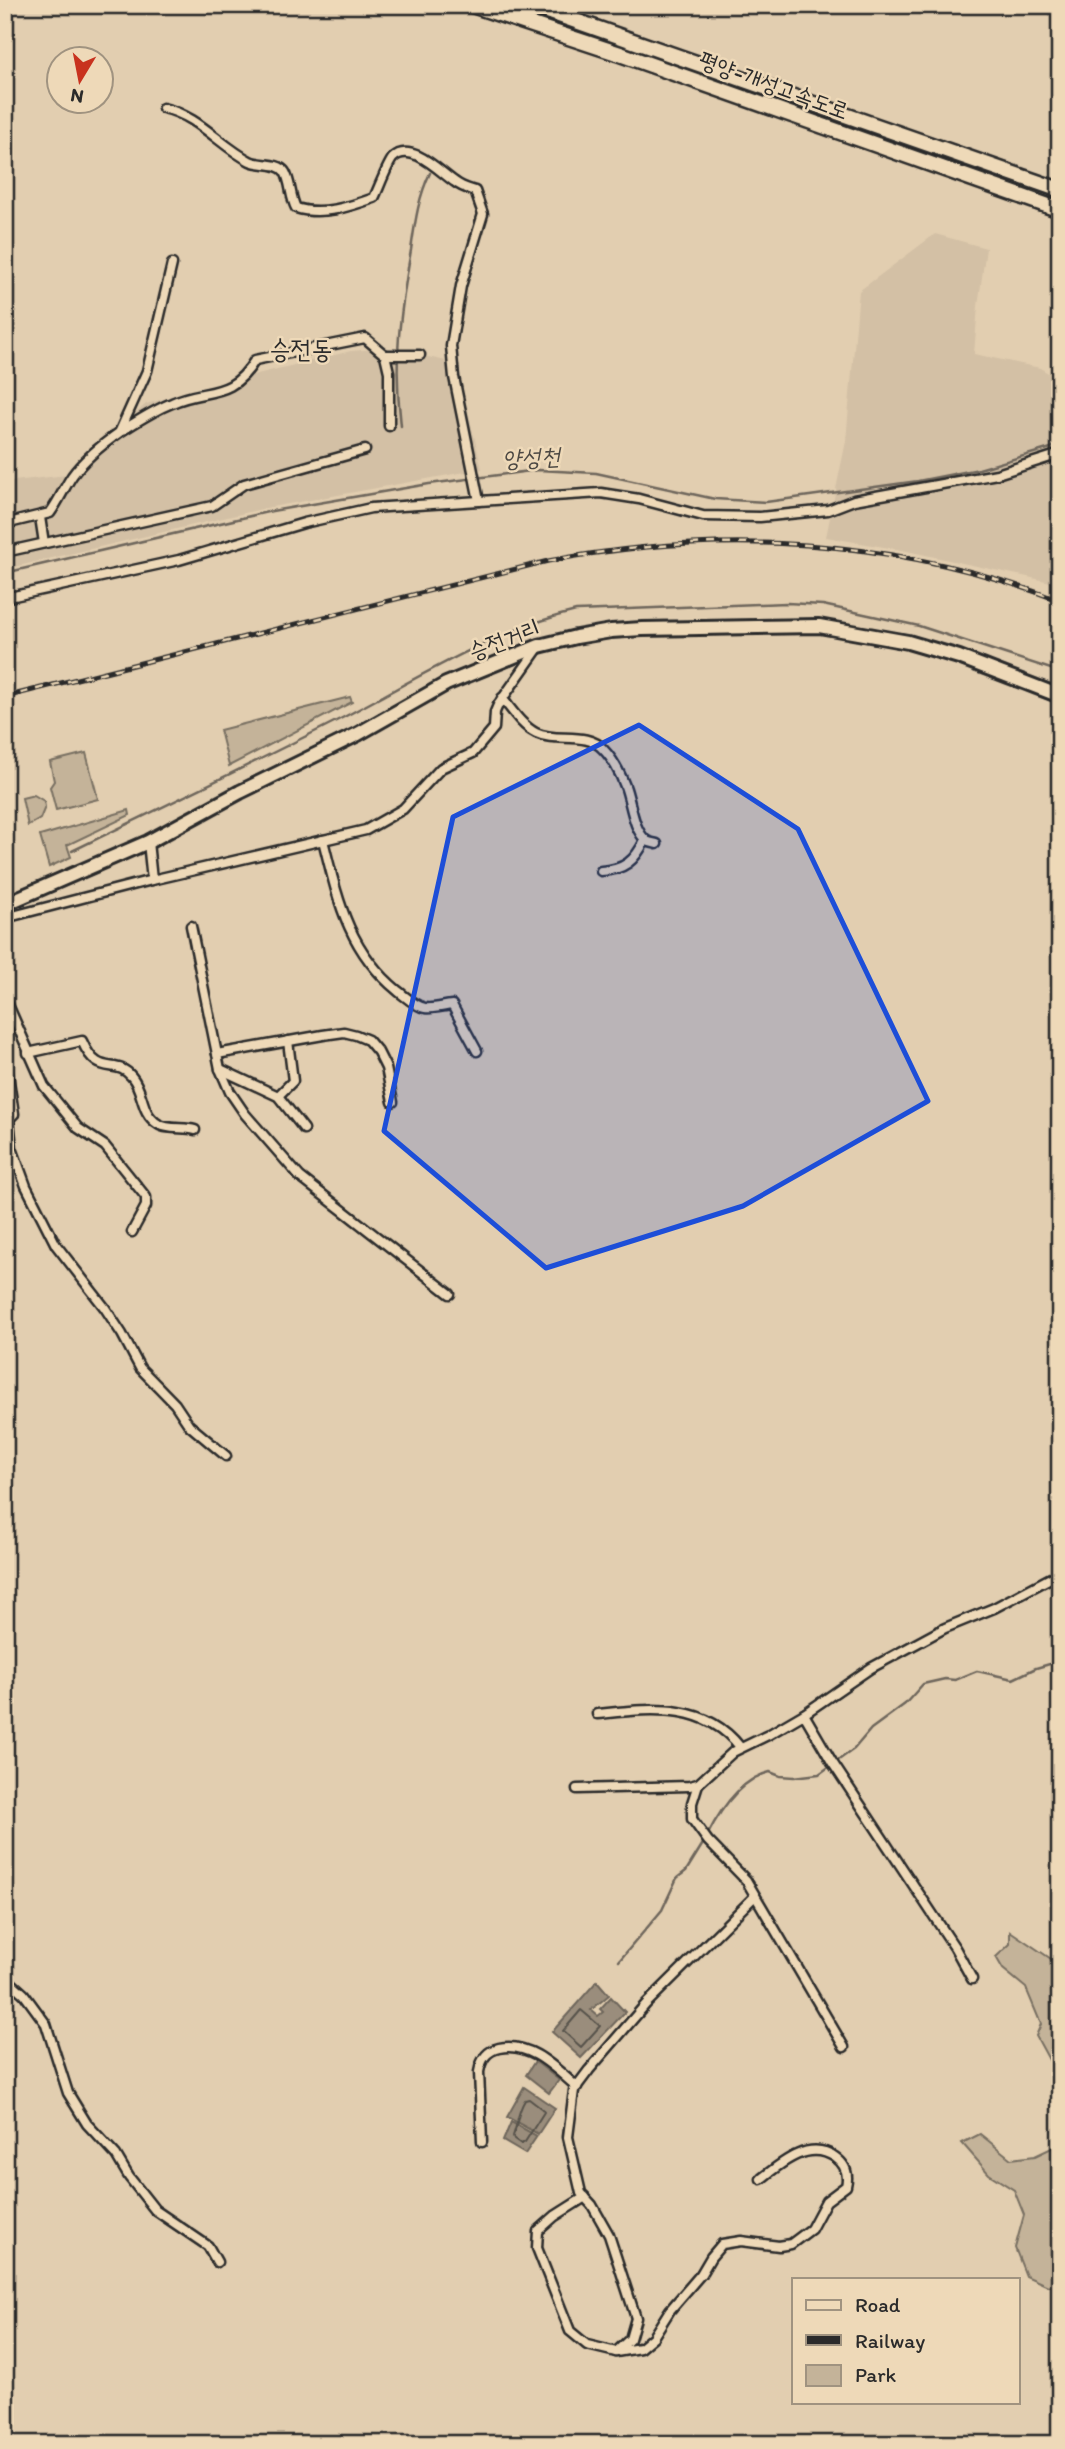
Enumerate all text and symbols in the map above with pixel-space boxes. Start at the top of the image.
street label: 평양-개성고속도로 [695,45,853,125]
north arrow [46,46,116,116]
text: N [69,84,85,109]
district label: 승전동 [270,333,332,365]
water label: 양성천 [501,441,563,473]
street label: 승전거리 [464,613,544,665]
legend [792,2278,1020,2404]
text: Road [855,2292,901,2317]
text: Railway [855,2328,925,2353]
text: Park [855,2362,897,2387]

